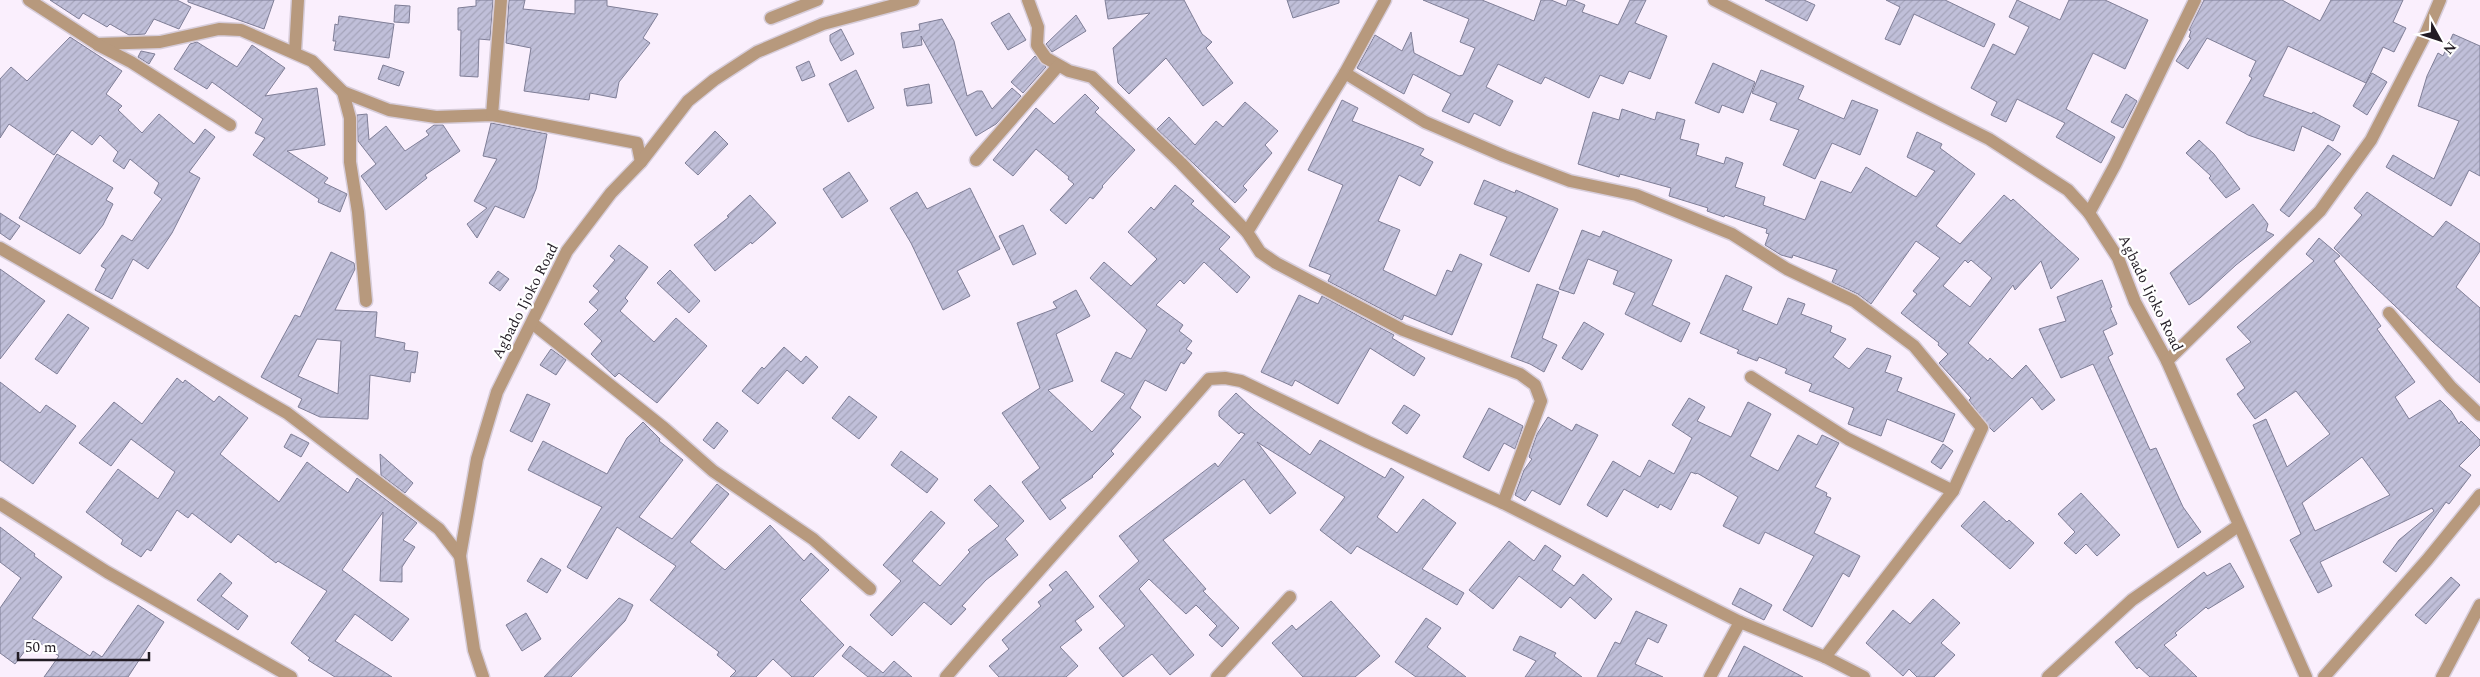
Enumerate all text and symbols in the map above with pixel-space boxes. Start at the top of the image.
north arrow [2415,15,2465,65]
text: N [2438,37,2461,59]
street label: Agbado Ijoko Road [2112,231,2189,356]
street label: Agbado Ijoko Road [486,239,565,363]
scale bar [18,630,149,662]
text: 50 m [25,636,57,659]

